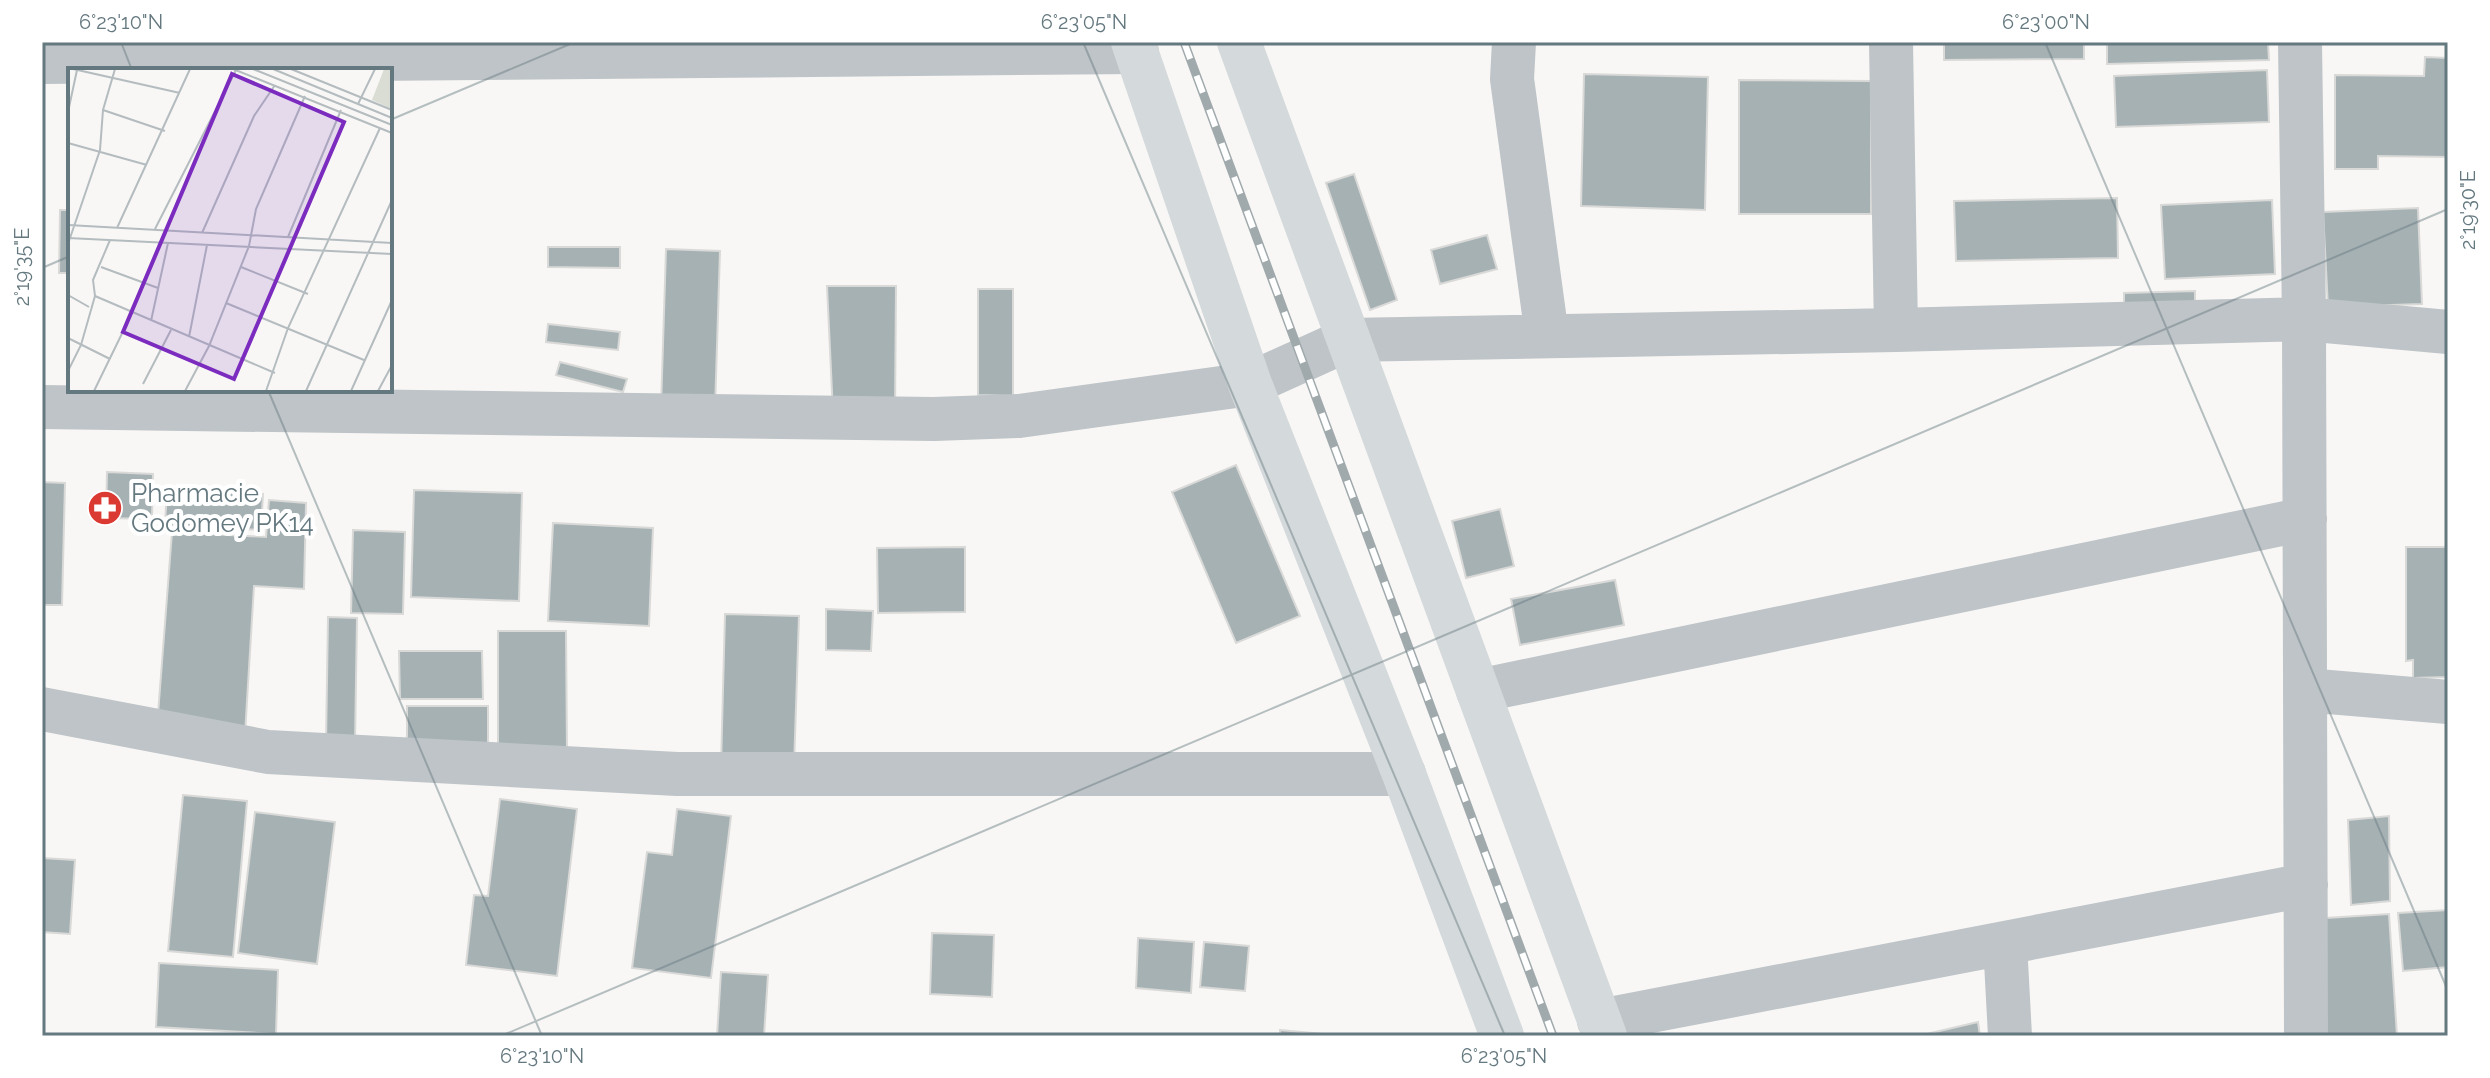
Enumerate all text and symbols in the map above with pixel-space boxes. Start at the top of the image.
text: 6°23'10"N [79,10,163,34]
text: 6°23'05"N [1041,10,1127,34]
text: 6°23'00"N [2002,10,2090,34]
inset map [68,68,392,392]
text: 2°19'30"E [2456,170,2480,250]
text: 2°19'35"E [10,228,34,306]
place label: Pharmacie Godomey PK14 [131,478,314,538]
pharmacy icon: Pharmacie Godomey PK14 [86,489,124,527]
text: 6°23'10"N [500,1044,584,1068]
text: 6°23'05"N [1461,1044,1547,1068]

